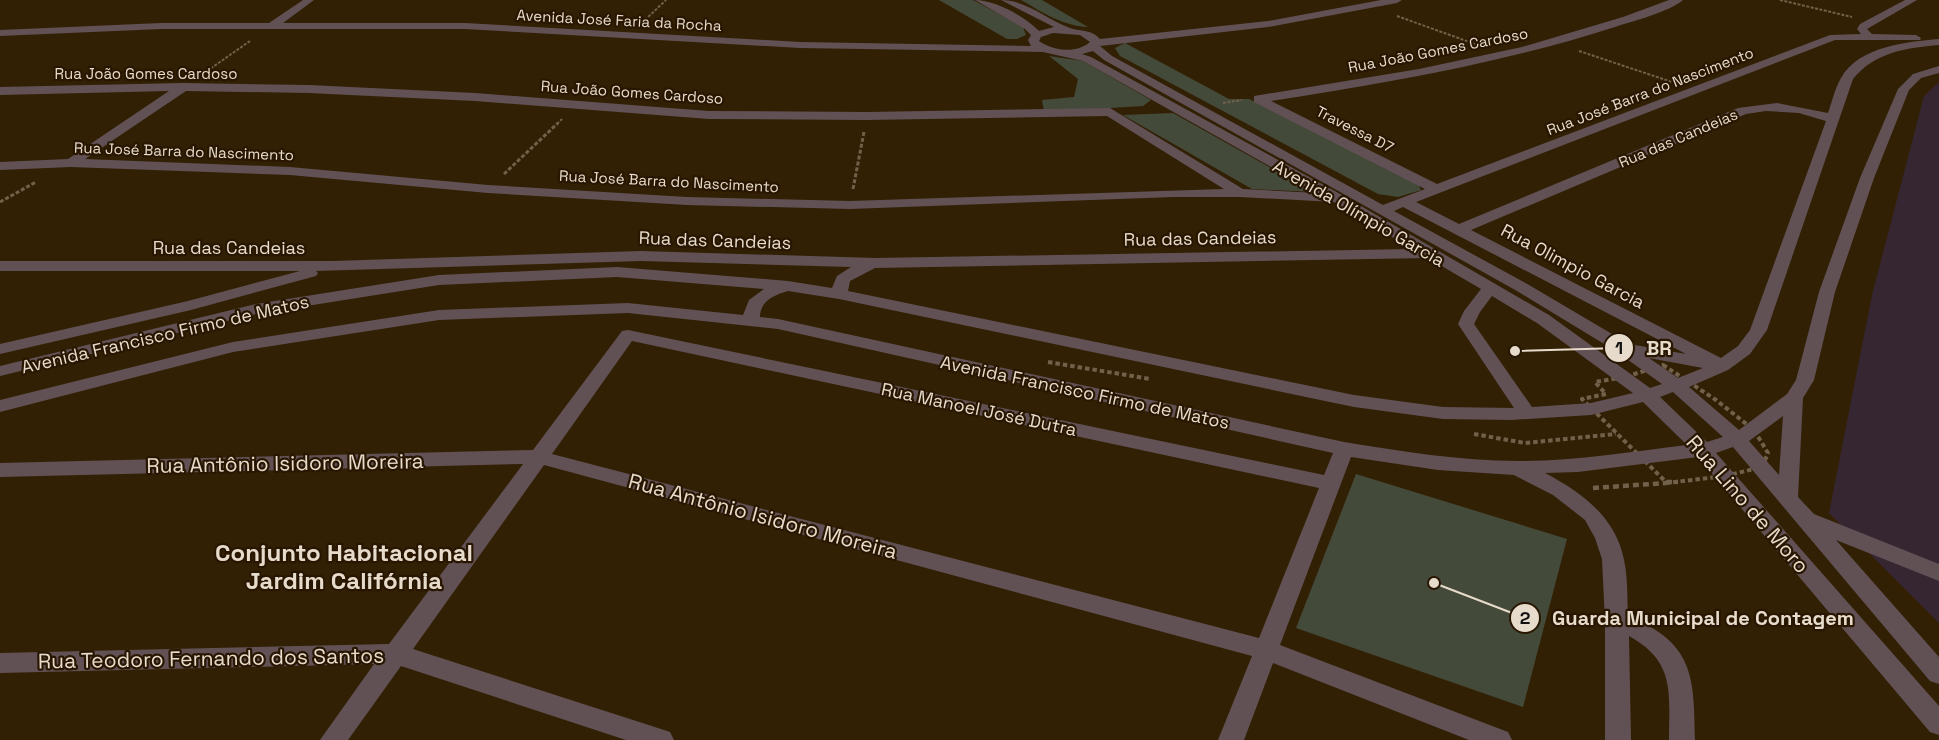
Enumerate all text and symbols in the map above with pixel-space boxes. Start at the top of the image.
street label: Avenida José Faria da Rocha [516,5,722,35]
street label: Rua João Gomes Cardoso [1346,23,1530,77]
street label: Rua José Barra do Nascimento [1544,43,1756,139]
street label: Rua João Gomes Cardoso [55,64,237,83]
street label: Rua João Gomes Cardoso [540,76,724,108]
street label: Travessa D7 [1313,101,1397,157]
street label: Rua das Candeias [1616,104,1740,172]
street label: Rua José Barra do Nascimento [74,138,294,164]
street label: Avenida Olímpio Garcia [1269,154,1449,272]
street label: Rua José Barra do Nascimento [559,166,779,196]
street label: Rua Olimpio Garcia [1497,218,1649,314]
street label: Rua das Candeias [1123,225,1277,251]
street label: Rua das Candeias [638,226,792,254]
street label: Rua das Candeias [153,236,305,259]
street label: Avenida Francisco Firmo de Matos [19,290,311,378]
callout: BR [1604,329,1684,367]
text: BR [1646,335,1672,361]
text: 1 [1615,336,1623,359]
street label: Avenida Francisco Firmo de Matos [938,350,1232,434]
street label: Rua Manoel José Dutra [879,377,1079,441]
street label: Rua Lino de Moro [1681,429,1815,579]
street label: Rua Antônio Isidoro Moreira [146,447,424,479]
street label: Rua Antônio Isidoro Moreira [626,467,900,565]
district label: Conjunto Habitacional Jardim Califórnia [215,537,473,596]
callout: Guarda Municipal de Contagem [1510,599,1866,637]
text: Guarda Municipal de Contagem [1552,605,1854,631]
text: 2 [1520,606,1531,629]
street label: Rua Teodoro Fernando dos Santos [38,641,384,675]

